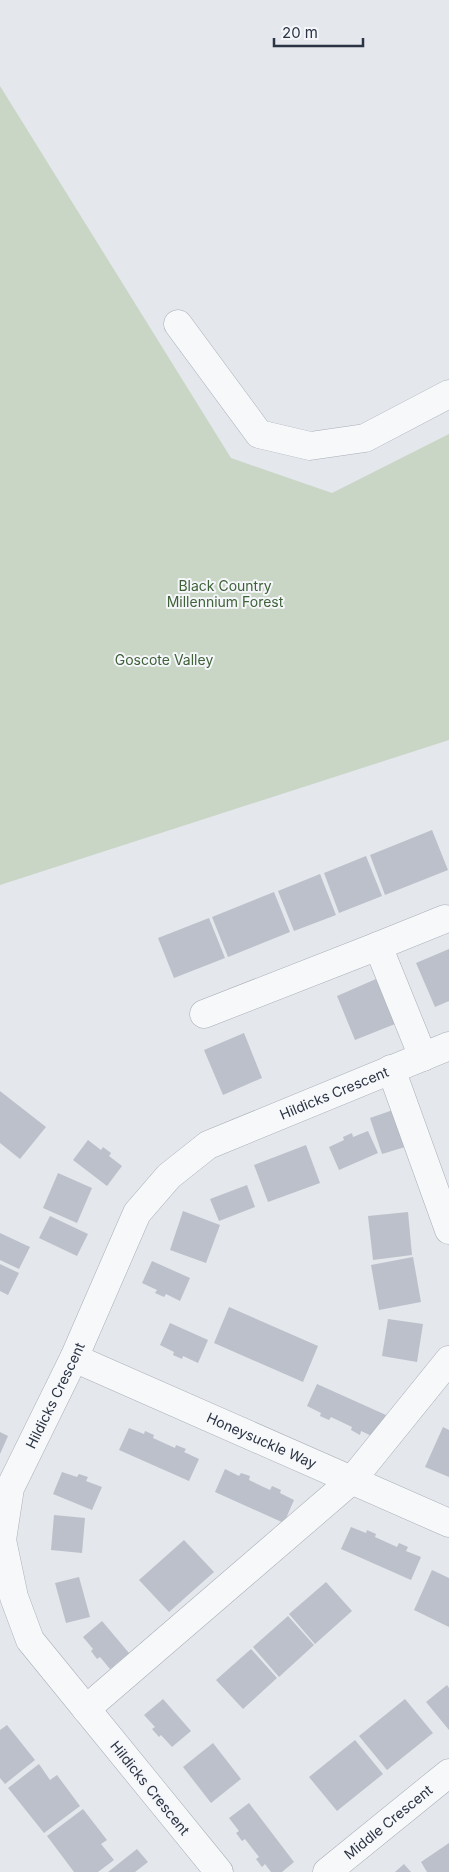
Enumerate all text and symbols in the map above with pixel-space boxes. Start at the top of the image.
scale bar [274,15,363,47]
text: 20 m [282,23,318,42]
park label: Black Country Millennium Forest [167,577,284,610]
park label: Goscote Valley [115,651,213,668]
street label: Hildicks Crescent [277,1063,391,1123]
street label: Hildicks Crescent [22,1339,88,1451]
street label: Honeysuckle Way [204,1408,320,1472]
street label: Hildicks Crescent [107,1737,194,1838]
street label: Middle Crescent [341,1781,436,1863]

